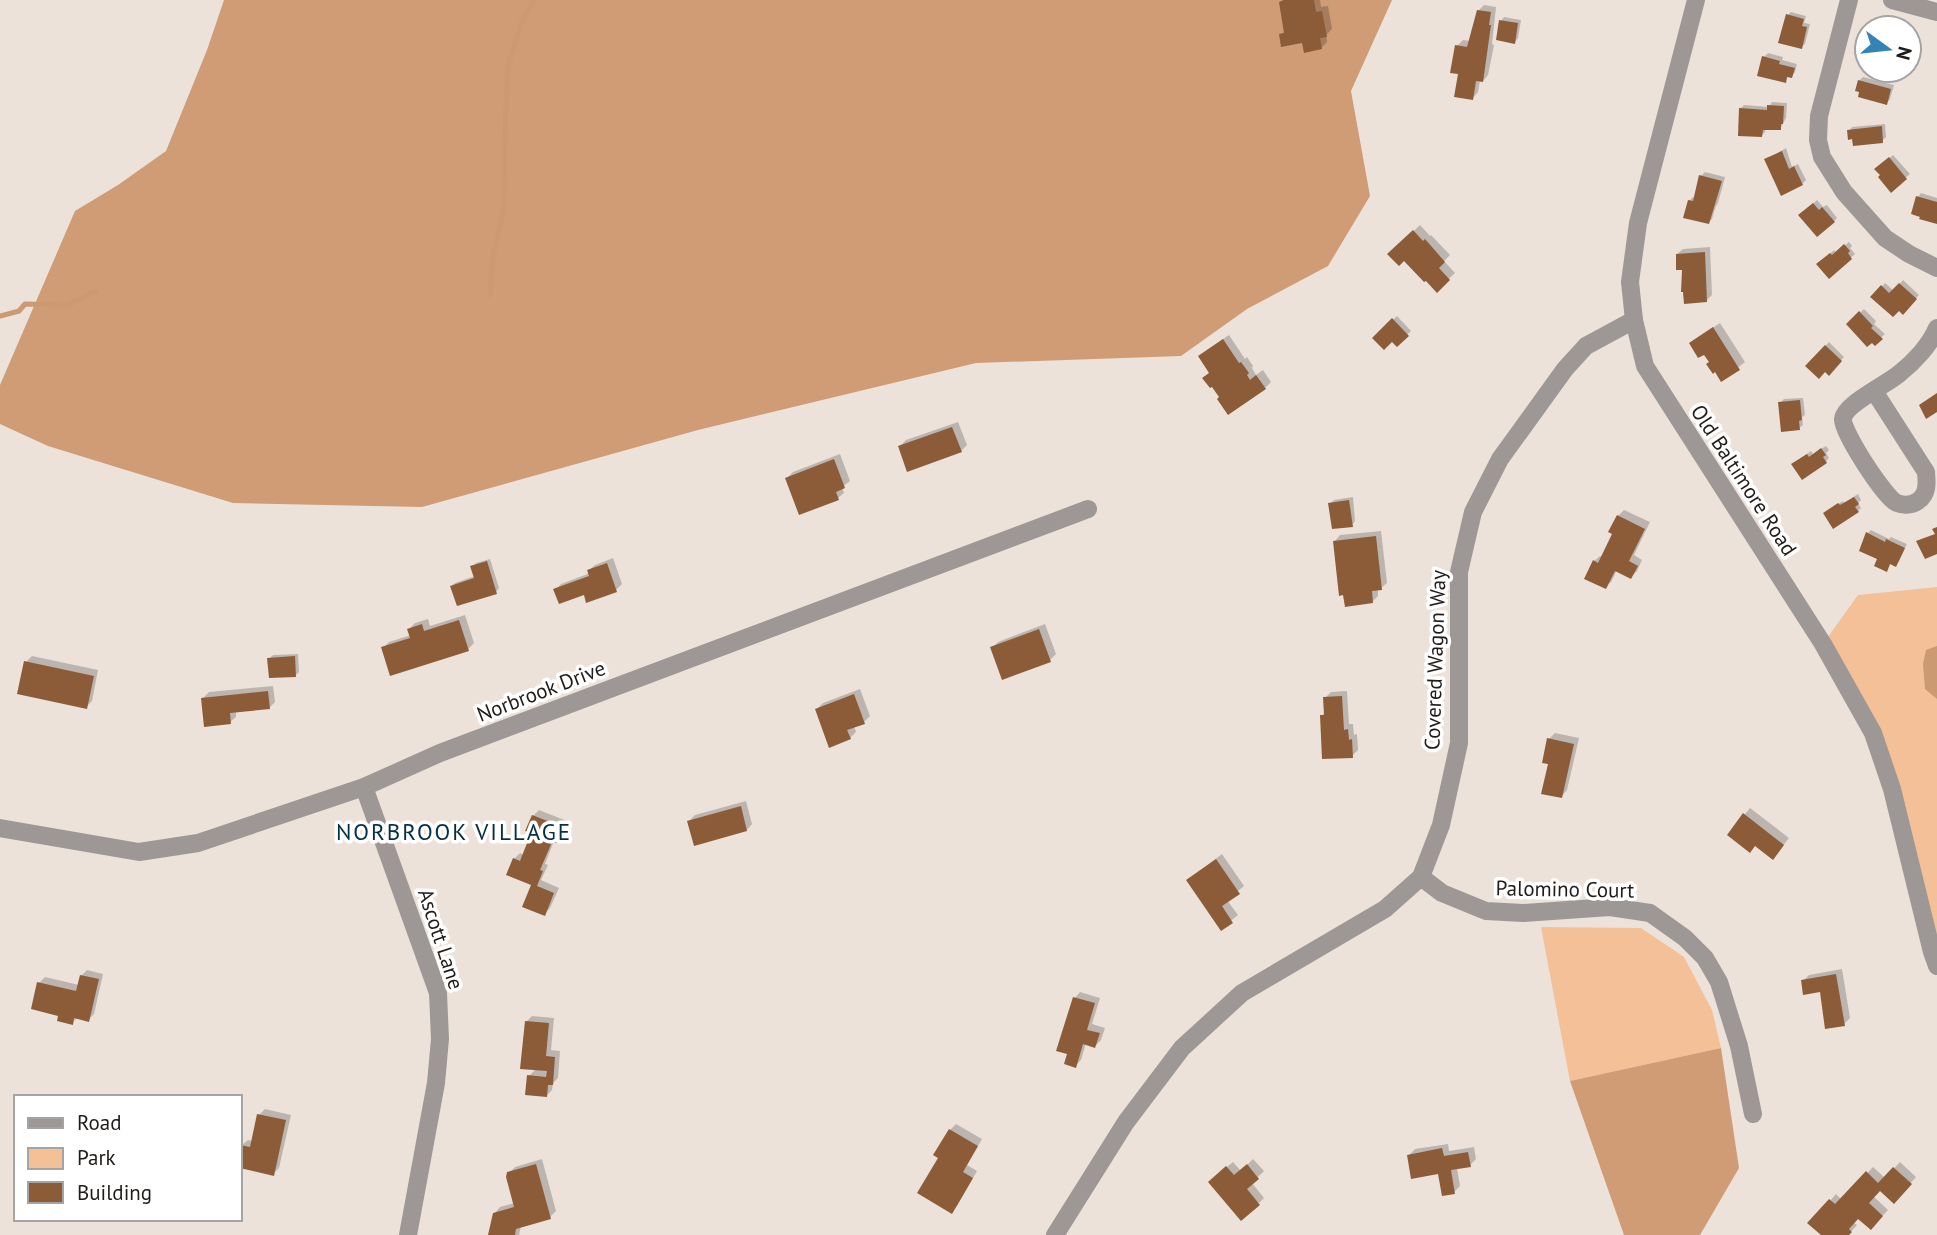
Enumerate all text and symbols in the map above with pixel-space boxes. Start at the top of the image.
north arrow [1853,14,1923,84]
text: N [1891,44,1918,63]
street label: Old Baltimore Road [1685,399,1803,561]
street label: Covered Wagon Way [1418,569,1452,750]
street label: Norbrook Drive [473,654,609,728]
district label: NORBROOK VILLAGE [336,817,572,846]
street label: Palomino Court [1495,874,1635,904]
street label: Ascott Lane [412,885,470,993]
legend [14,1095,242,1221]
text: Road [77,1109,121,1136]
text: Park [77,1144,116,1171]
text: Building [77,1179,152,1206]

